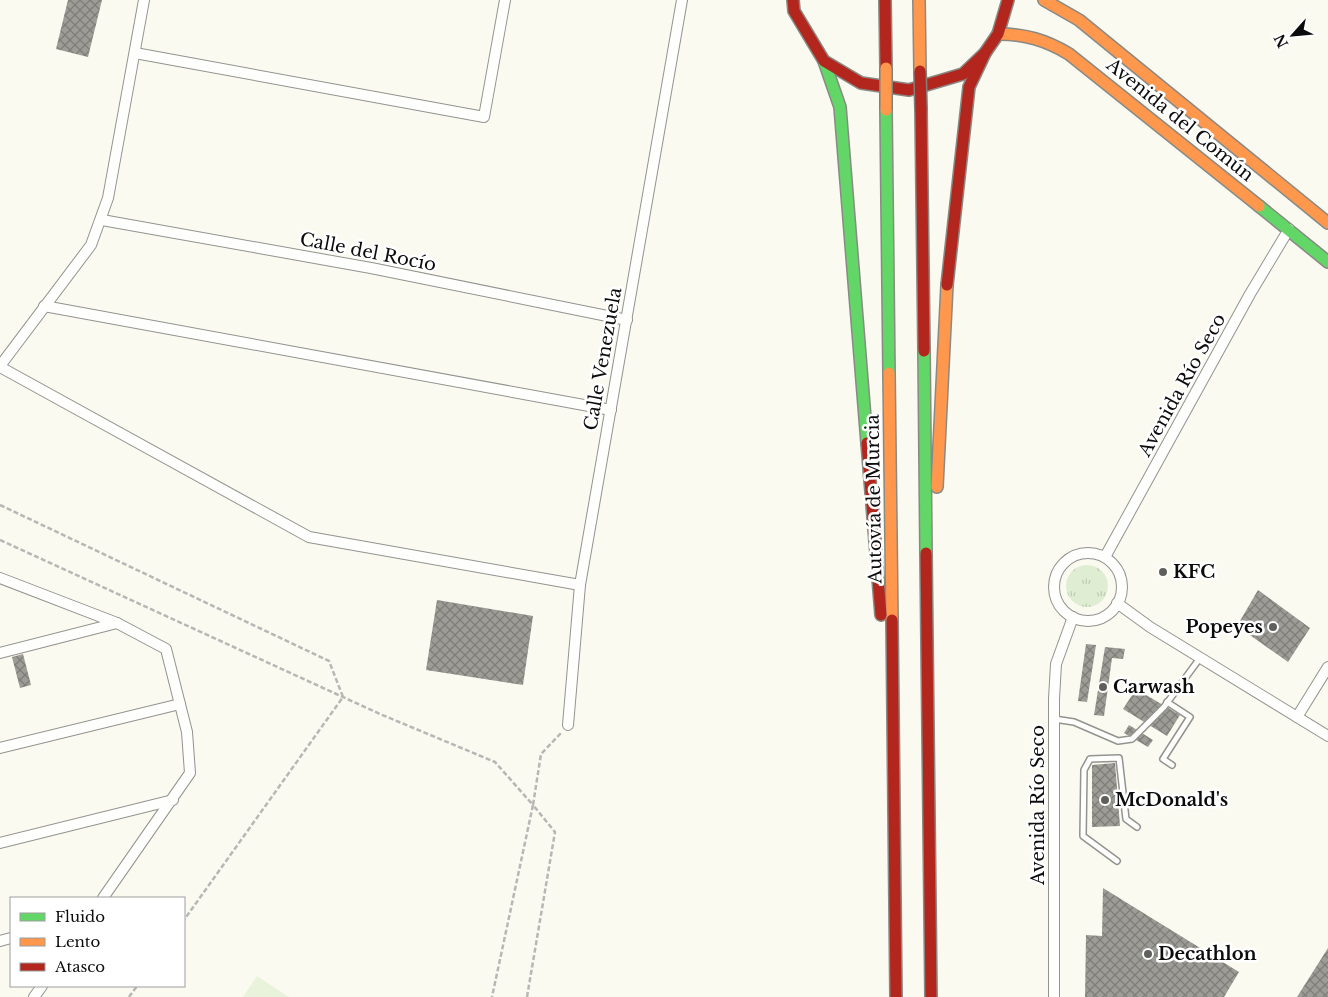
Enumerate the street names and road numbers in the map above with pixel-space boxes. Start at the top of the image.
street label: Avenida del Común [1101,53,1258,186]
street label: Calle del Rocío [298,228,438,276]
street label: Calle Venezuela [580,286,626,432]
street label: Avenida Río Seco [1133,310,1230,461]
street label: Autovía de Murcia [862,414,886,585]
street label: Avenida Río Seco [1027,725,1049,886]

